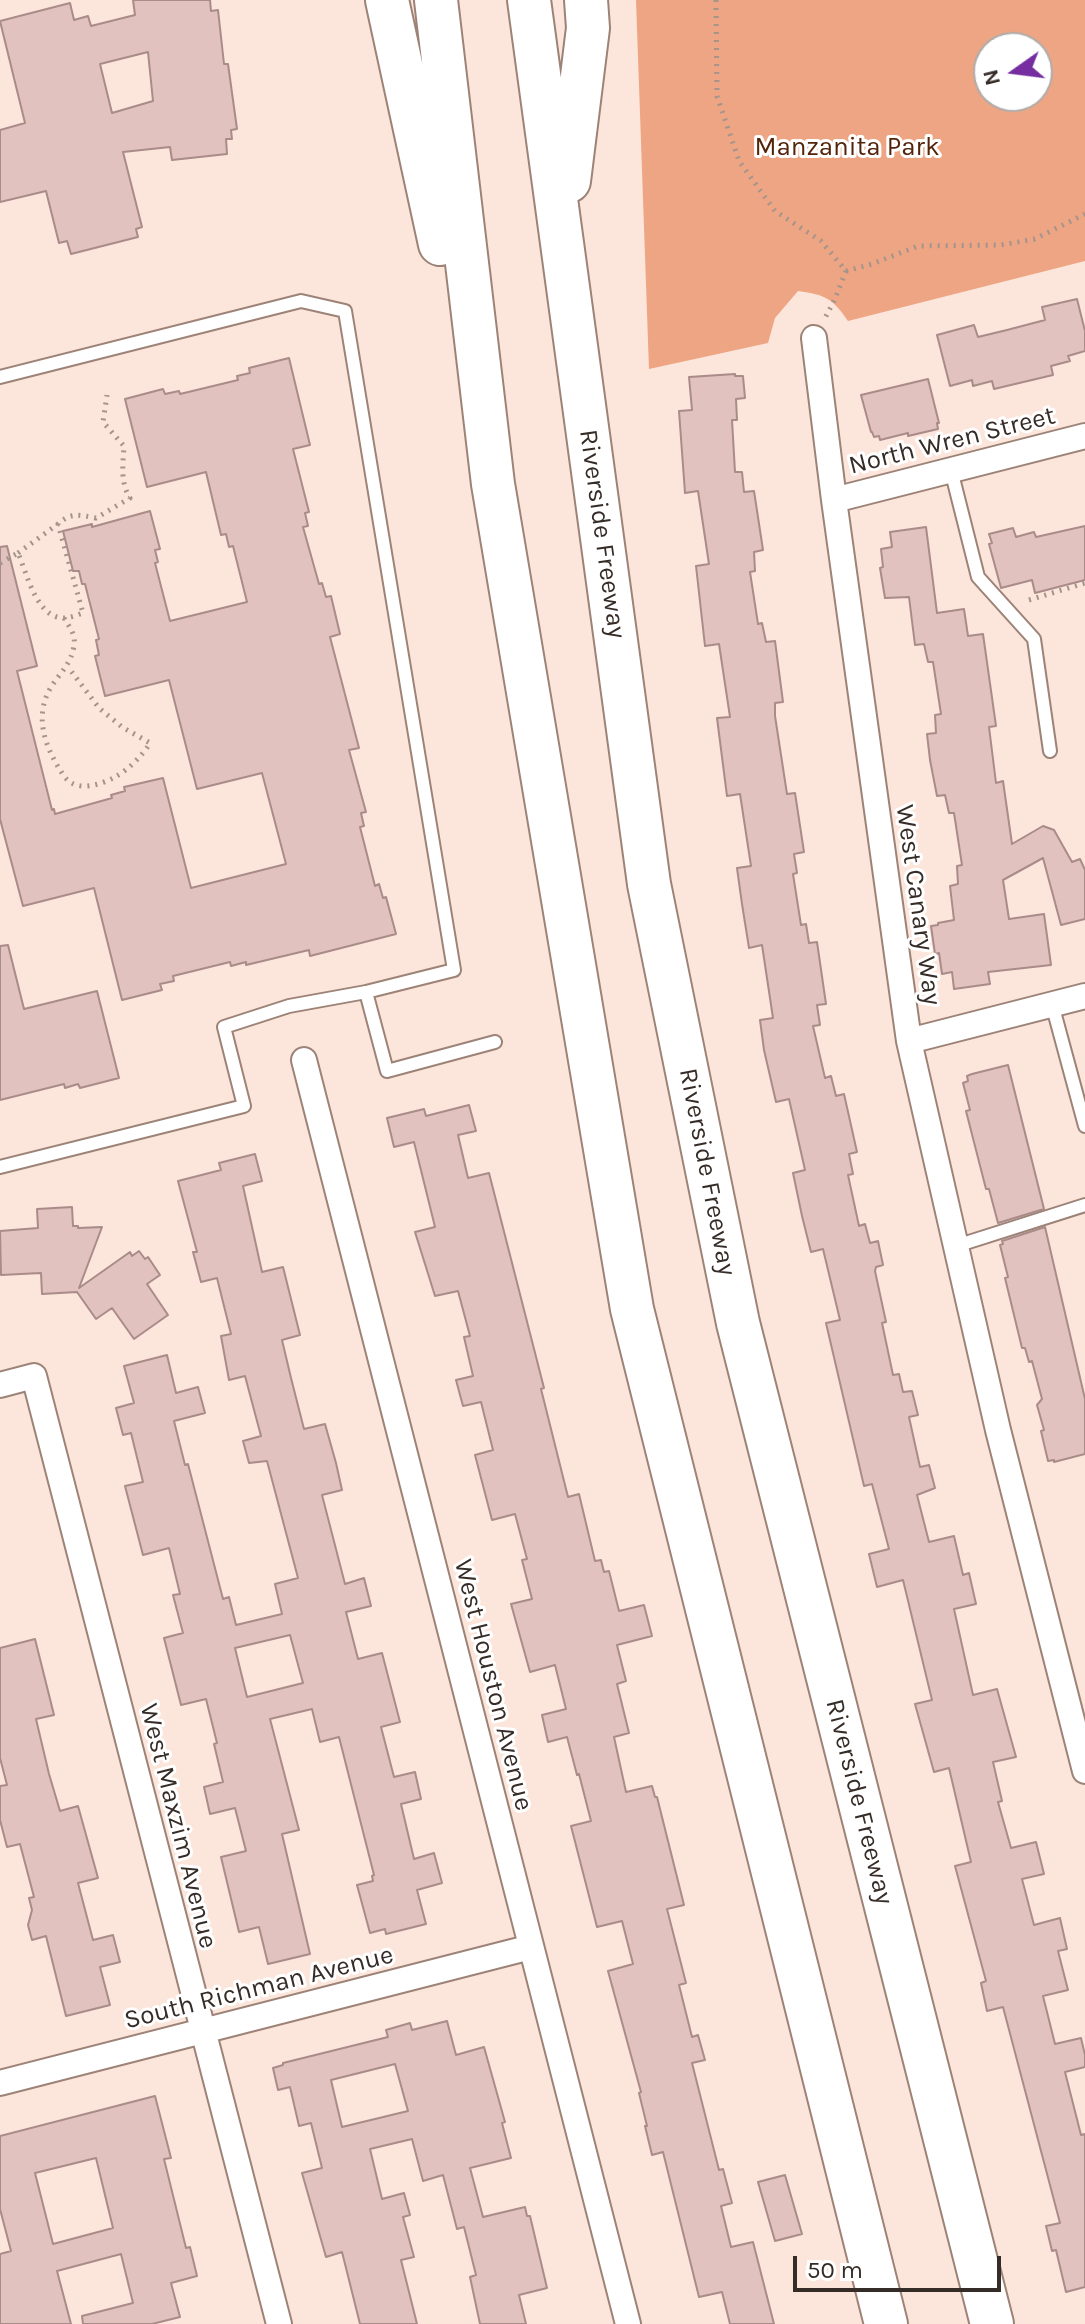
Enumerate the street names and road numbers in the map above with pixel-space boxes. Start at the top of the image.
street label: North Wren Street [846,400,1058,482]
street label: Riverside Freeway [572,427,632,641]
street label: West Canary Way [888,803,948,1007]
street label: Riverside Freeway [672,1066,742,1278]
street label: West Houston Avenue [447,1556,539,1814]
street label: Riverside Freeway [818,1696,900,1908]
street label: West Maxzim Avenue [132,1700,224,1952]
street label: South Richman Avenue [121,1939,397,2037]

